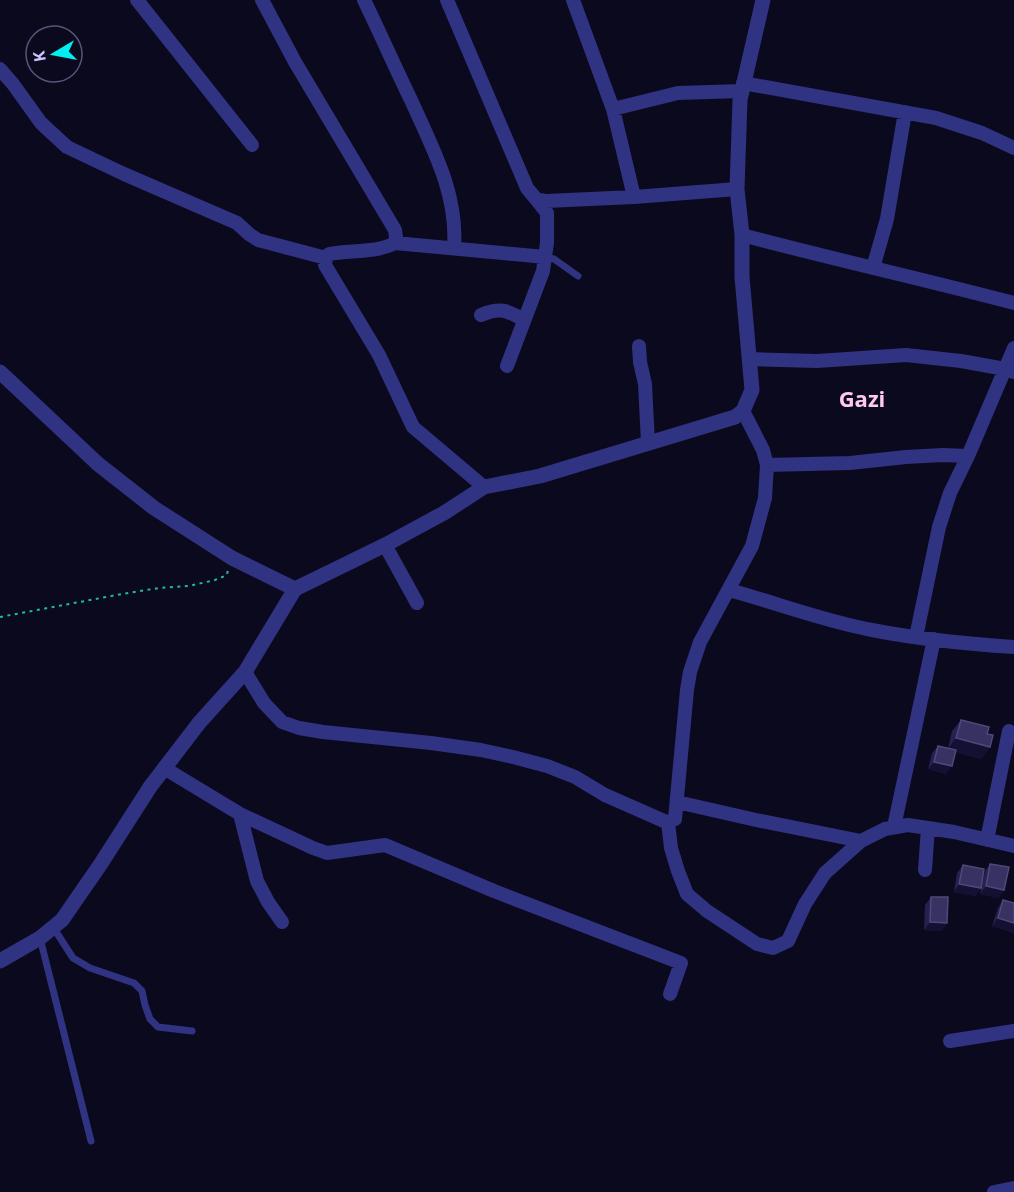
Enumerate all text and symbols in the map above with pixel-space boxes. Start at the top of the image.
north arrow [24,24,84,84]
text: K [27,49,51,64]
district label: Gazi [839,383,885,413]

